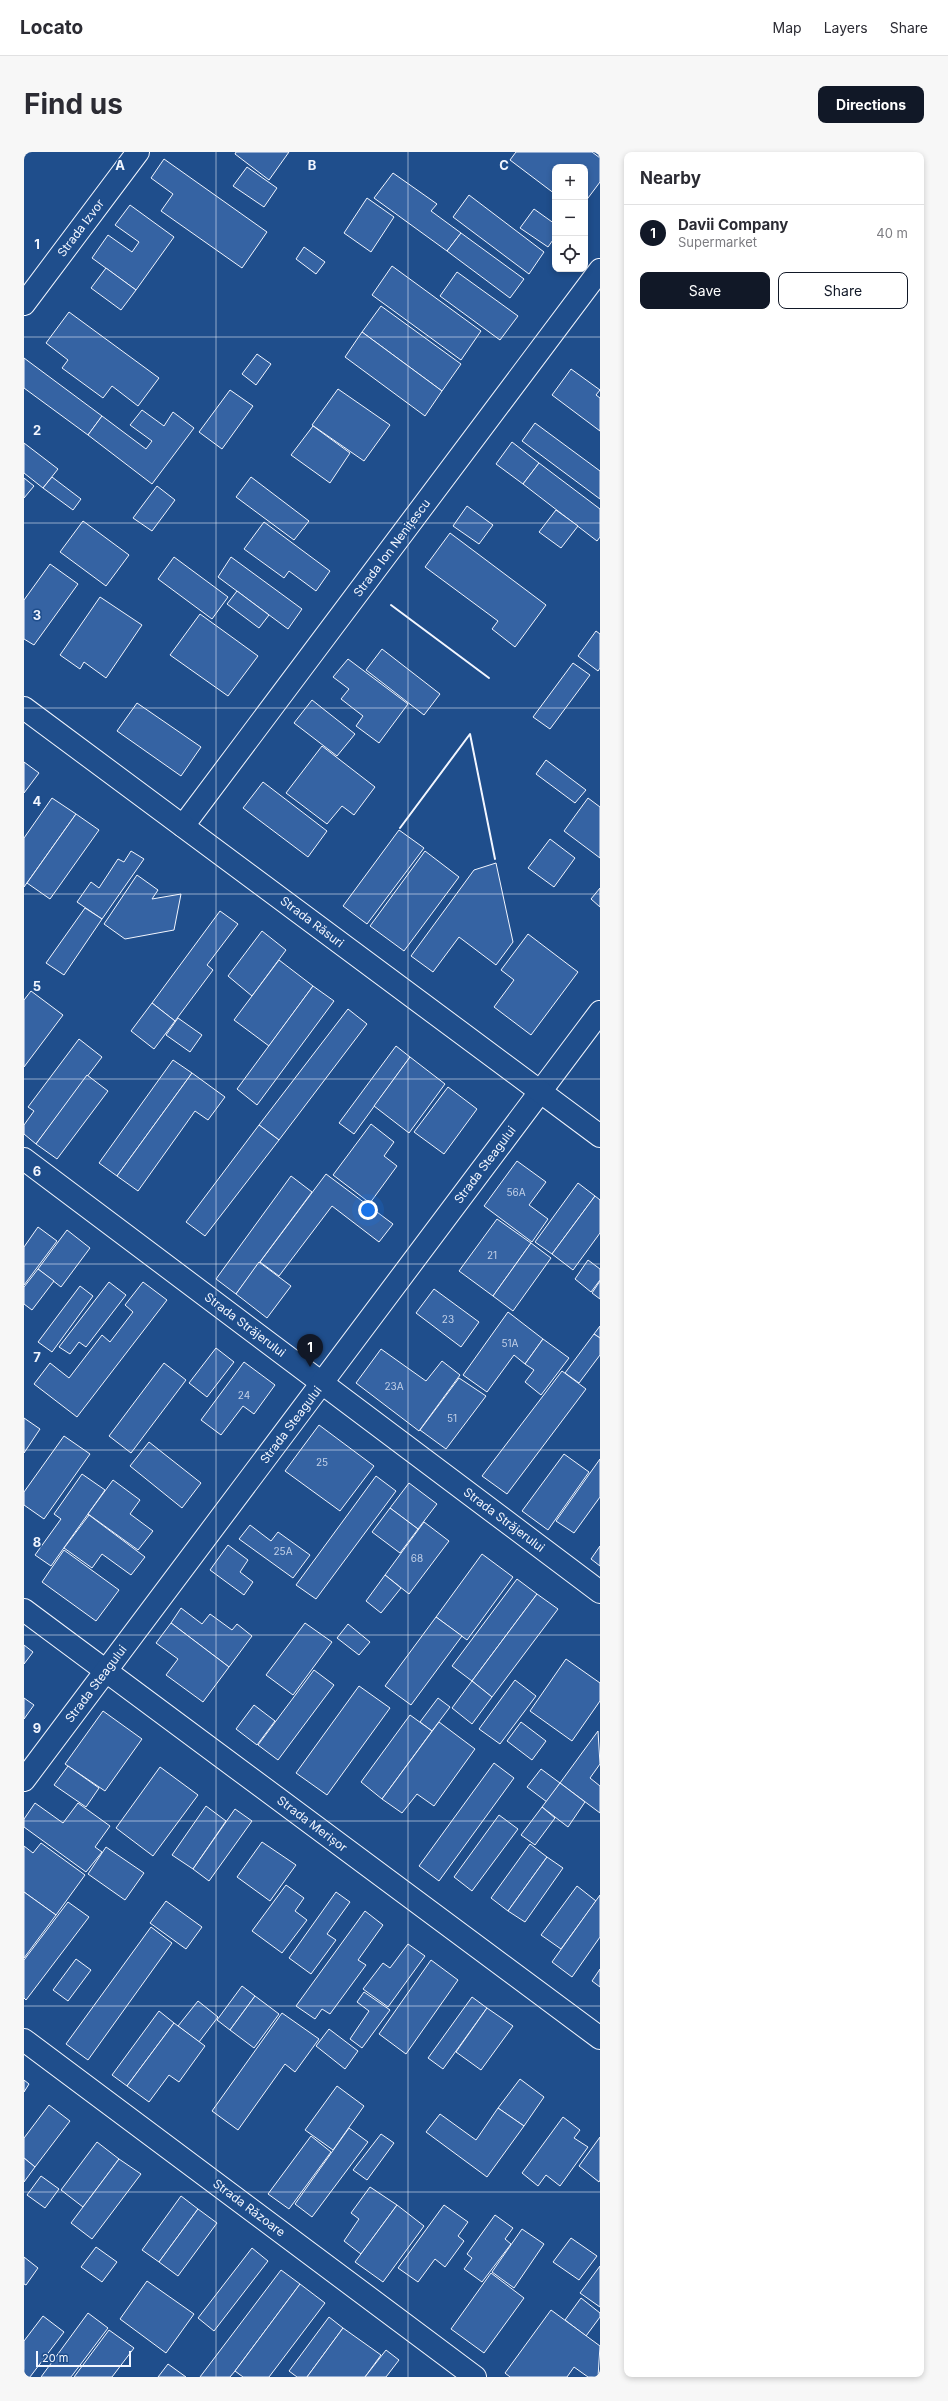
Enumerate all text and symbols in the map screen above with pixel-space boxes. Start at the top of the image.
text: Locato [20,16,83,39]
text: Map [773,19,802,36]
text: Layers [824,19,868,36]
text: Share [890,19,928,36]
button: Directions [818,86,924,123]
text: Find us [24,87,123,121]
text: A [115,157,125,173]
text: B [308,157,317,173]
text: C [499,157,509,173]
map controls [552,164,588,272]
button: + [552,164,588,200]
text: Nearby [640,168,701,188]
street label: Strada Izvor [54,195,107,260]
button: − [552,200,588,236]
text: Davii Company [678,215,788,234]
text: 1 [650,225,656,241]
text: 40 m [876,225,908,241]
text: Supermarket [678,234,757,250]
text: 1 [34,236,40,252]
button: locate [552,236,588,272]
button: Save [640,272,770,309]
button: Share [778,272,908,309]
text: 2 [33,422,41,438]
street label: Strada Ion Nenițescu [350,496,433,599]
text: 3 [33,607,41,623]
text: 4 [33,793,42,809]
street label: Strada Răsuri [278,893,347,950]
text: 5 [33,978,41,994]
street label: Strada Steagului [451,1123,519,1206]
text: 6 [33,1163,41,1179]
house number: 56A [506,1186,526,1198]
your location [358,1200,378,1220]
house number: 21 [487,1249,497,1261]
street label: Strada Străjerului [202,1289,289,1360]
house number: 23 [442,1313,454,1325]
pin: 1 [297,1334,323,1367]
house number: 51A [501,1337,519,1349]
text: 7 [33,1349,41,1365]
house number: 23A [384,1380,404,1392]
street label: Strada Steagului [257,1383,325,1466]
house number: 24 [238,1389,250,1401]
house number: 51 [447,1412,457,1424]
house number: 25 [316,1456,328,1468]
street label: Strada Străjerului [461,1484,548,1555]
text: 8 [33,1534,41,1550]
house number: 25A [273,1545,293,1557]
house number: 68 [411,1552,423,1564]
street label: Strada Steagului [62,1642,130,1725]
text: 9 [33,1720,41,1736]
street label: Strada Merișor [274,1792,351,1855]
street label: Strada Răzoare [210,2176,288,2240]
scale bar [36,2349,131,2368]
text: 20 m [42,2351,68,2365]

